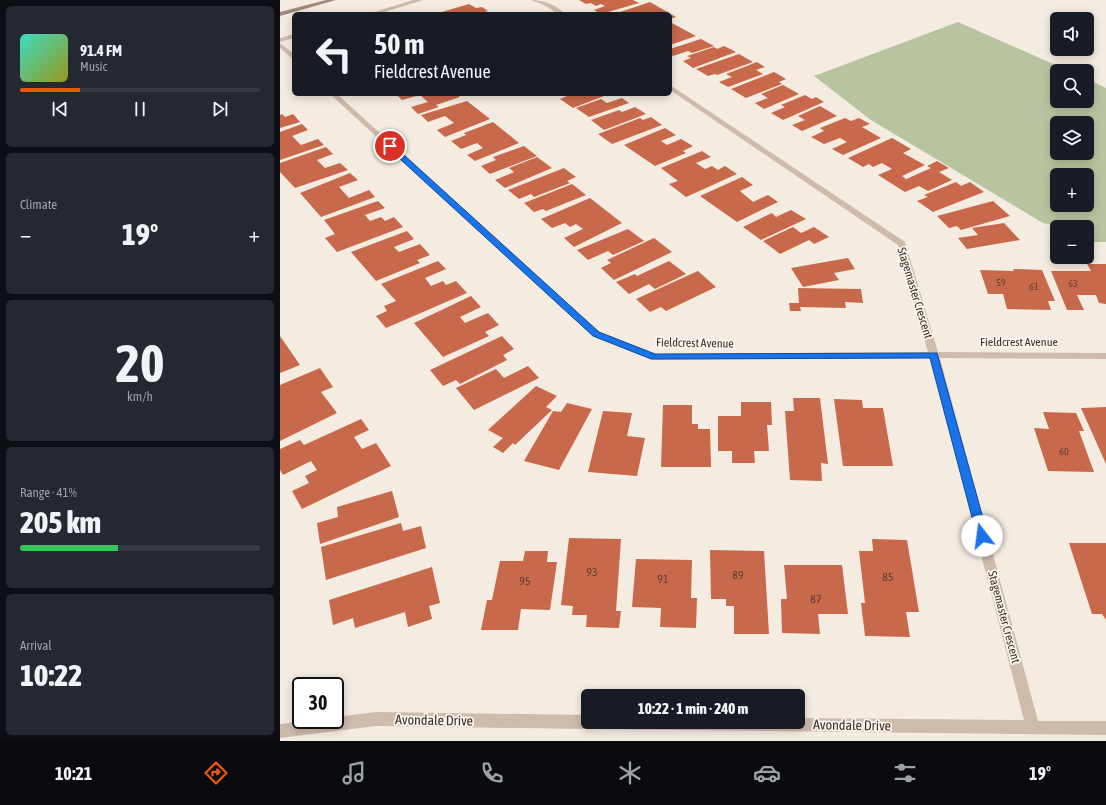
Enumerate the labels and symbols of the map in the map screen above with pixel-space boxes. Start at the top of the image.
pin [373,129,407,163]
street label: Stagemaster Crescent [894,246,936,341]
house number: 59 [996,277,1006,288]
house number: 63 [1068,278,1078,289]
house number: 61 [1029,281,1039,292]
street label: Fieldcrest Avenue [656,335,734,351]
street label: Fieldcrest Avenue [980,335,1058,349]
house number: 60 [1059,446,1069,457]
position arrow [961,515,1003,557]
house number: 93 [586,565,598,579]
house number: 89 [732,568,744,582]
street label: Stagemaster Crescent [985,569,1023,665]
house number: 85 [882,570,894,584]
house number: 91 [657,572,669,586]
house number: 95 [519,574,531,588]
house number: 87 [810,592,822,606]
speed limit sign: 30 [292,677,344,729]
street label: Avondale Drive [395,711,473,729]
street label: Avondale Drive [813,716,891,734]

